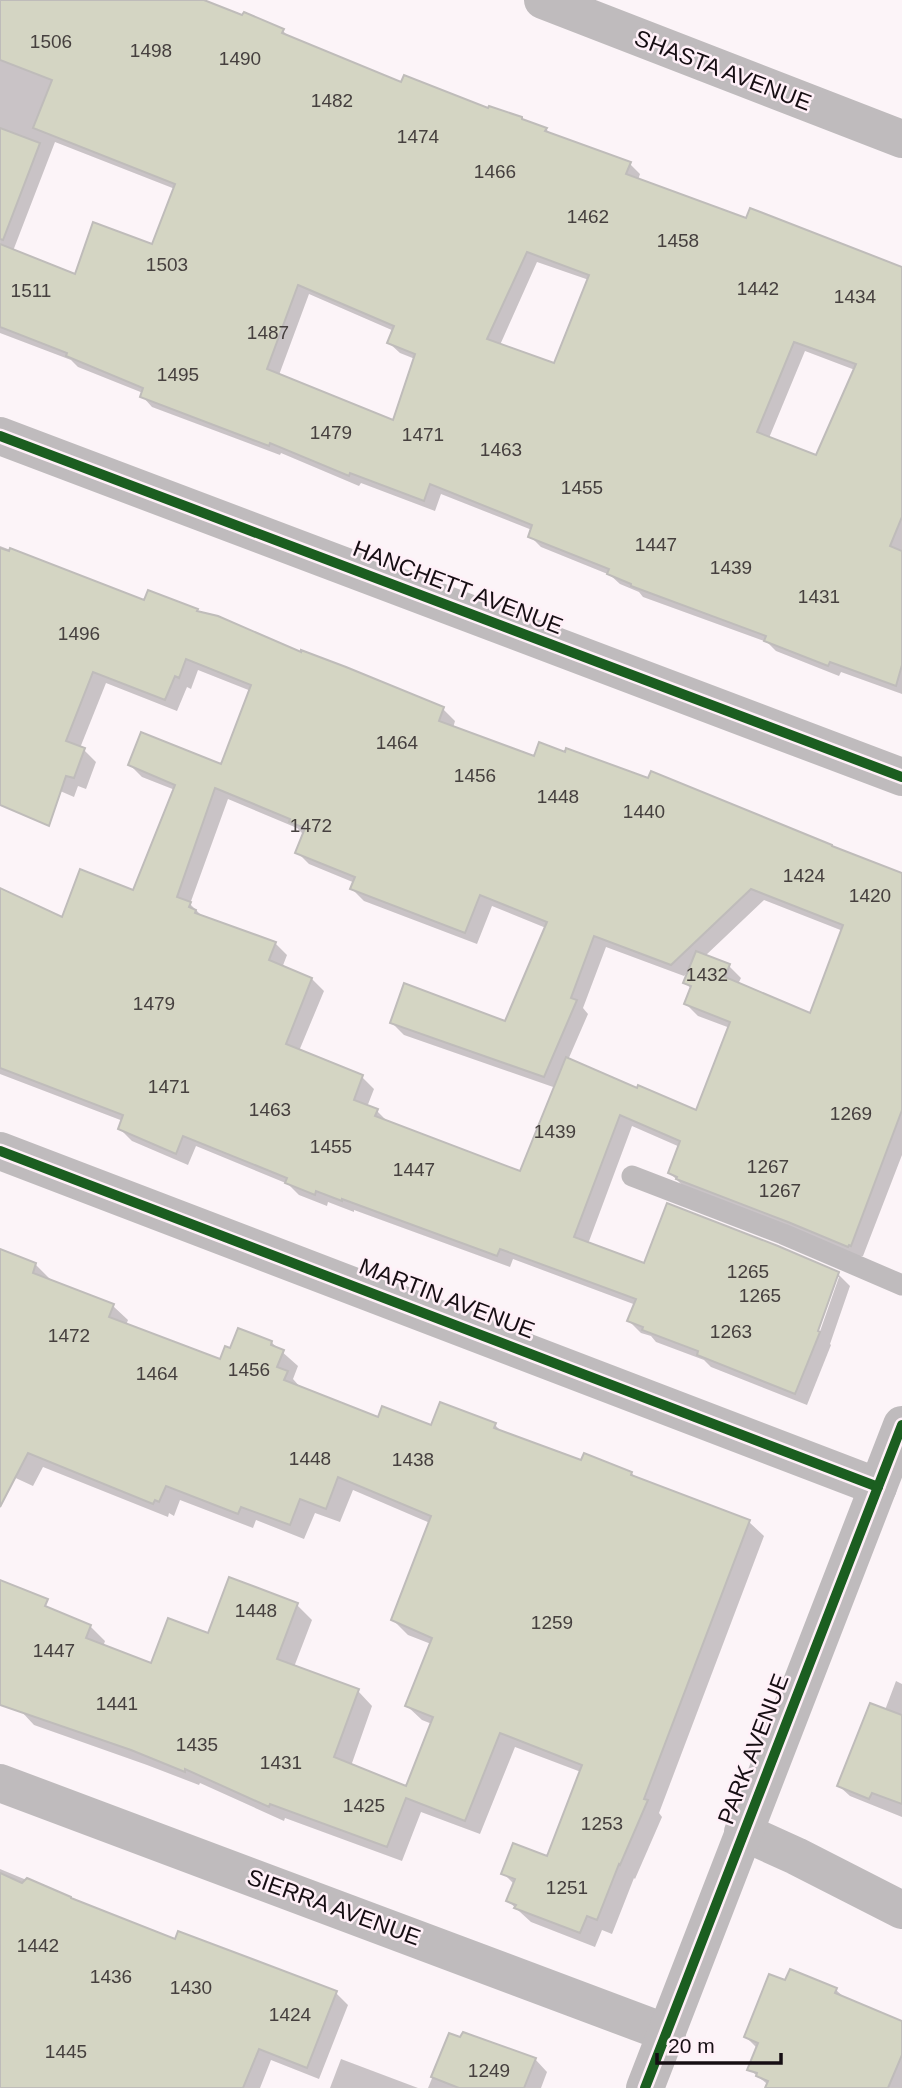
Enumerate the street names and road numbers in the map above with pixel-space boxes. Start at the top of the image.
street label: SHASTA AVENUE [631,24,815,116]
street label: HANCHETT AVENUE [349,535,567,639]
street label: MARTIN AVENUE [356,1253,538,1343]
street label: PARK AVENUE [712,1670,794,1828]
street label: SIERRA AVENUE [244,1864,424,1950]

